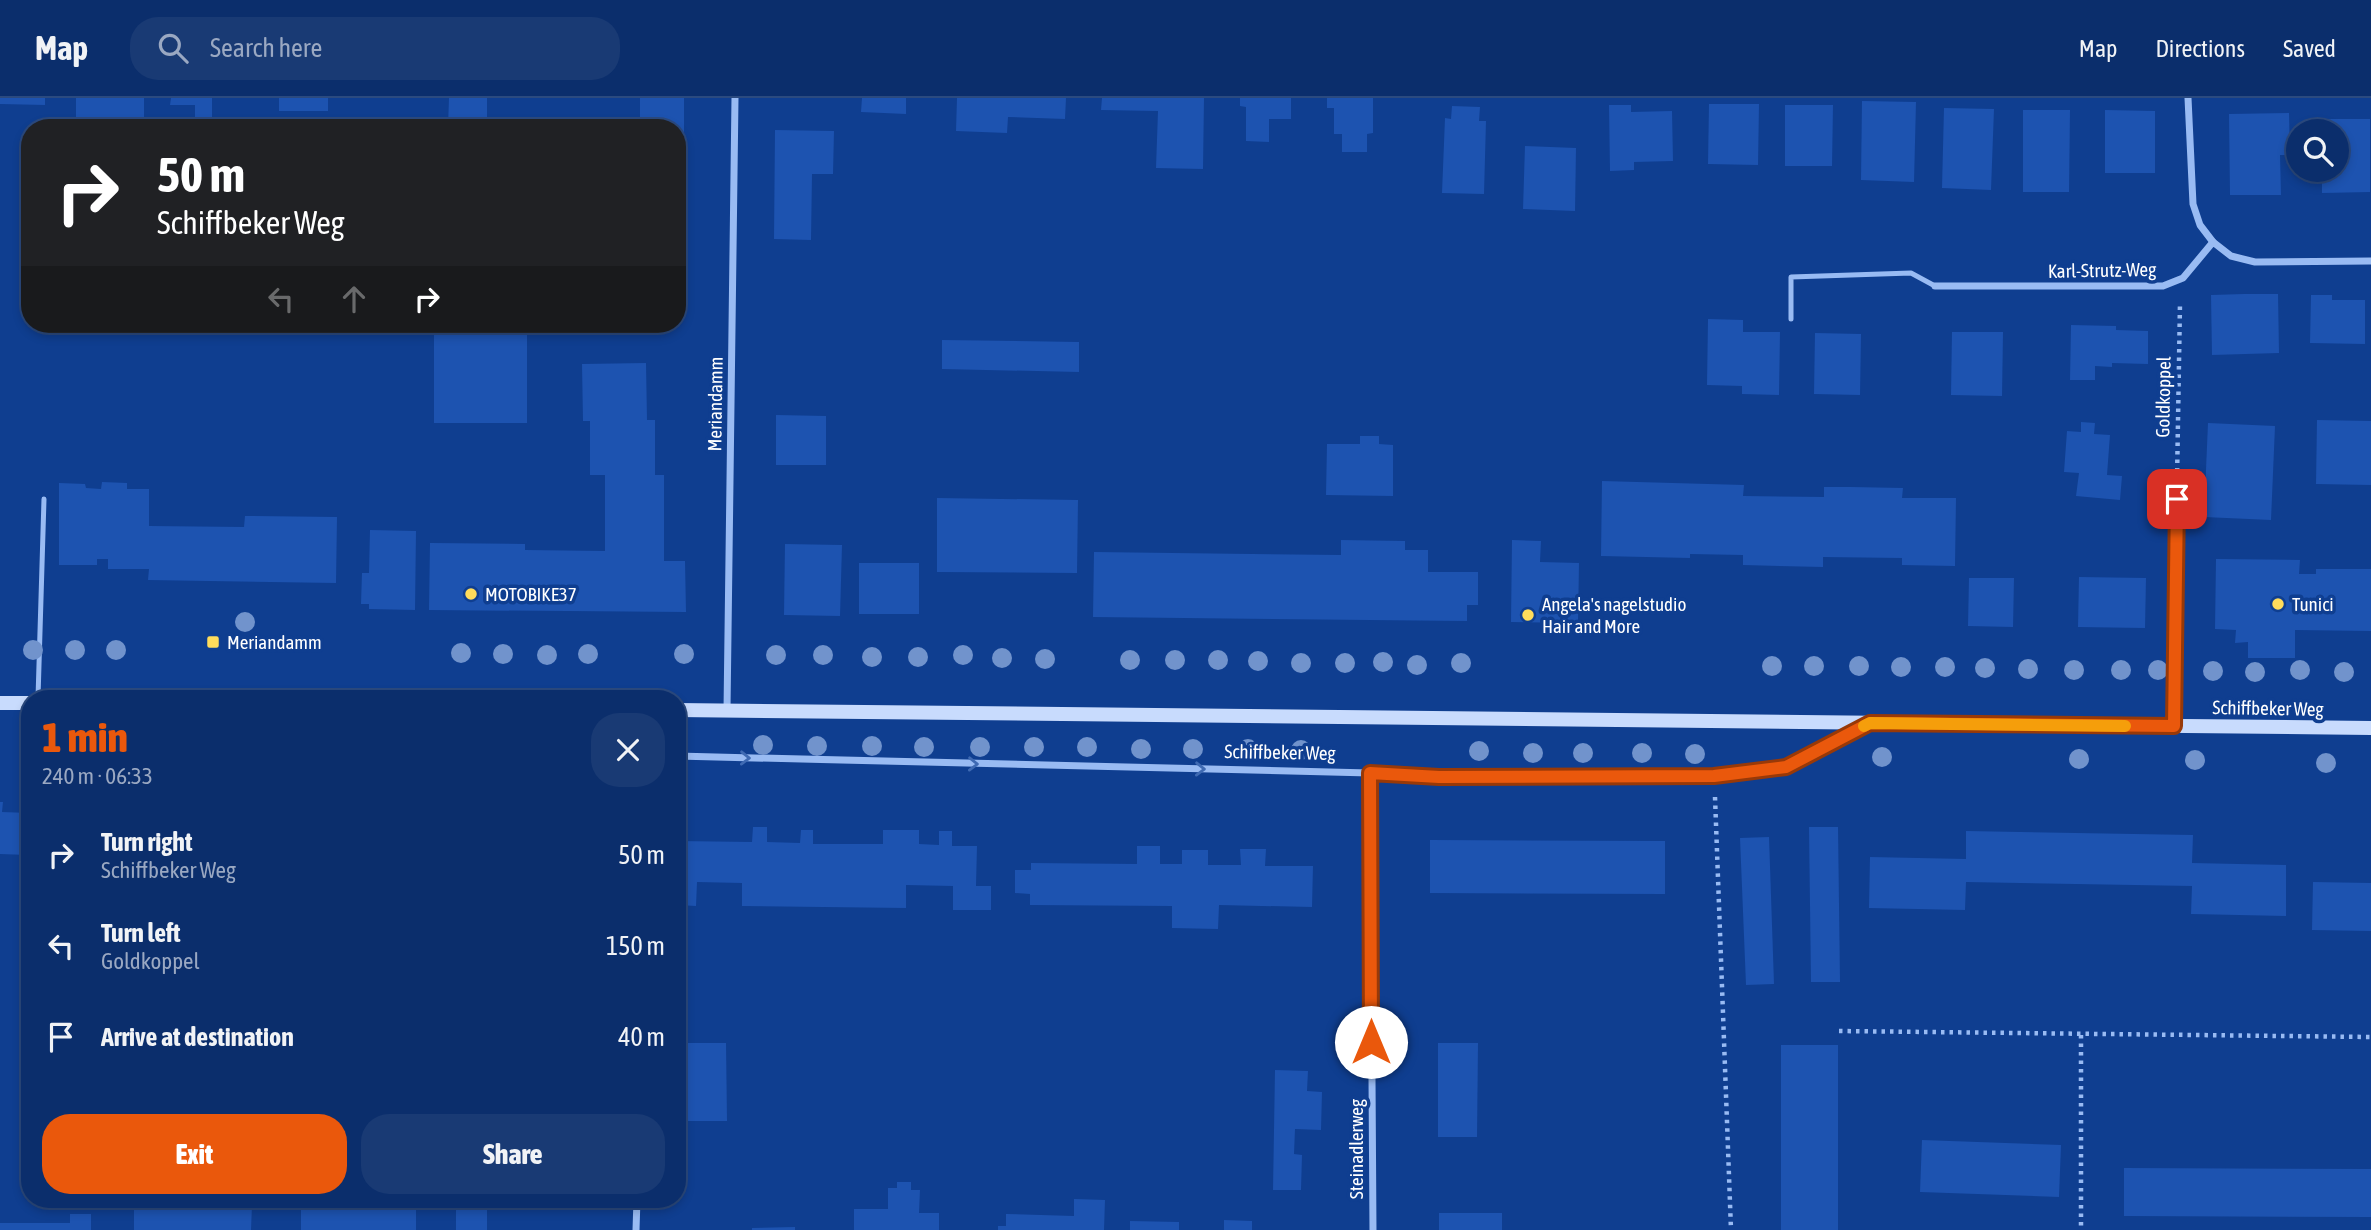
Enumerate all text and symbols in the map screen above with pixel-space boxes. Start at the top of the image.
search box [130,17,620,80]
text: Map [35,29,88,67]
icon: search [154,29,192,67]
text: Search here [210,33,322,63]
text: Map [2079,35,2117,62]
text: Directions [2155,35,2245,62]
text: Saved [2283,35,2336,62]
map controls [2286,119,2349,182]
button: search [2286,119,2349,182]
text: 50 m [157,146,245,202]
icon: right [42,147,133,238]
text: Schiffbeker Weg [157,204,345,241]
street label: Karl-Strutz-Weg [2048,258,2157,282]
icon: left [262,280,300,318]
icon: ahead [335,280,373,318]
icon: right [408,280,446,318]
street label: Goldkoppel [2151,356,2175,438]
street label: Meriandamm [703,357,727,451]
pin [2147,469,2207,529]
icon: arrive [2158,480,2196,518]
place label: MOTOBIKE37 [485,583,577,605]
marker: MOTOBIKE37 [463,586,479,602]
place label: Angela's nagelstudio Hair and More [1542,593,1686,637]
place label: Tunici [2292,593,2334,615]
marker: Tunici [2270,596,2286,612]
marker: Angela's nagelstudio Hair and More [1520,607,1536,623]
place label: Meriandamm [227,631,322,653]
marker: Meriandamm [205,634,221,650]
street label: Schiffbeker Weg [2212,696,2325,720]
text: 1 min [42,713,128,761]
button: close [591,713,665,787]
street label: Schiffbeker Weg [1224,740,1337,764]
one-way arrow [741,750,751,766]
one-way arrow [968,756,979,771]
one-way arrow [1196,761,1206,777]
text: 240 m · 06:33 [42,763,153,789]
text: Turn right [101,827,192,857]
icon: right [42,836,80,874]
text: 50 m [618,840,665,870]
text: Schiffbeker Weg [101,857,236,883]
text: Turn left [101,918,181,948]
icon: left [42,927,80,965]
text: 150 m [606,931,665,961]
text: Goldkoppel [101,948,200,974]
position arrow [1334,1005,1408,1079]
icon: arrive [42,1018,80,1056]
text: Arrive at destination [101,1022,294,1052]
text: 40 m [618,1022,665,1052]
street label: Steinadlerweg [1345,1098,1367,1199]
button: Exit [42,1114,347,1194]
button: Share [361,1114,665,1194]

